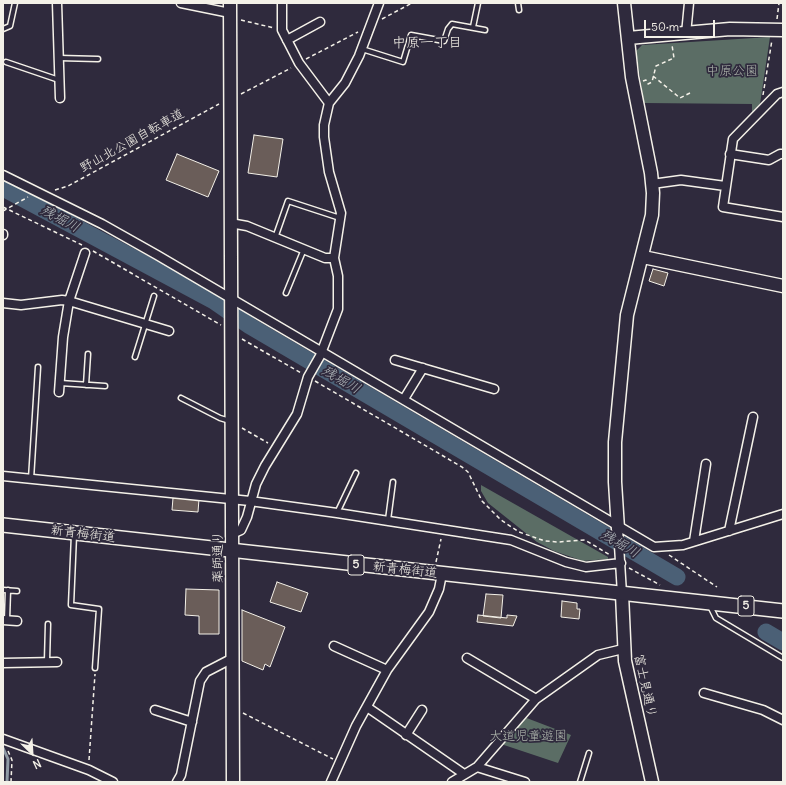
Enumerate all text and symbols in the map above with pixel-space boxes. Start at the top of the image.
scale bar [646,12,717,38]
text: 50 m [651,19,679,34]
district label: 中原一丁目 [392,35,462,51]
park label: 中原公園 [706,63,758,79]
street label: 野山北公園自転車道 [77,106,187,176]
water label: 残堀川 [38,202,82,236]
water label: 残堀川 [319,362,363,398]
street label: 新青梅街道 [50,522,116,546]
water label: 残堀川 [598,526,642,562]
street label: 薬師通り [210,531,226,583]
road number: 5 [348,555,364,575]
street label: 新青梅街道 [372,559,438,581]
road number: 5 [738,596,754,616]
street label: 富士見通り [631,653,659,719]
park label: 大道児童遊園 [489,728,567,744]
north arrow [12,733,52,773]
text: N [31,756,43,772]

